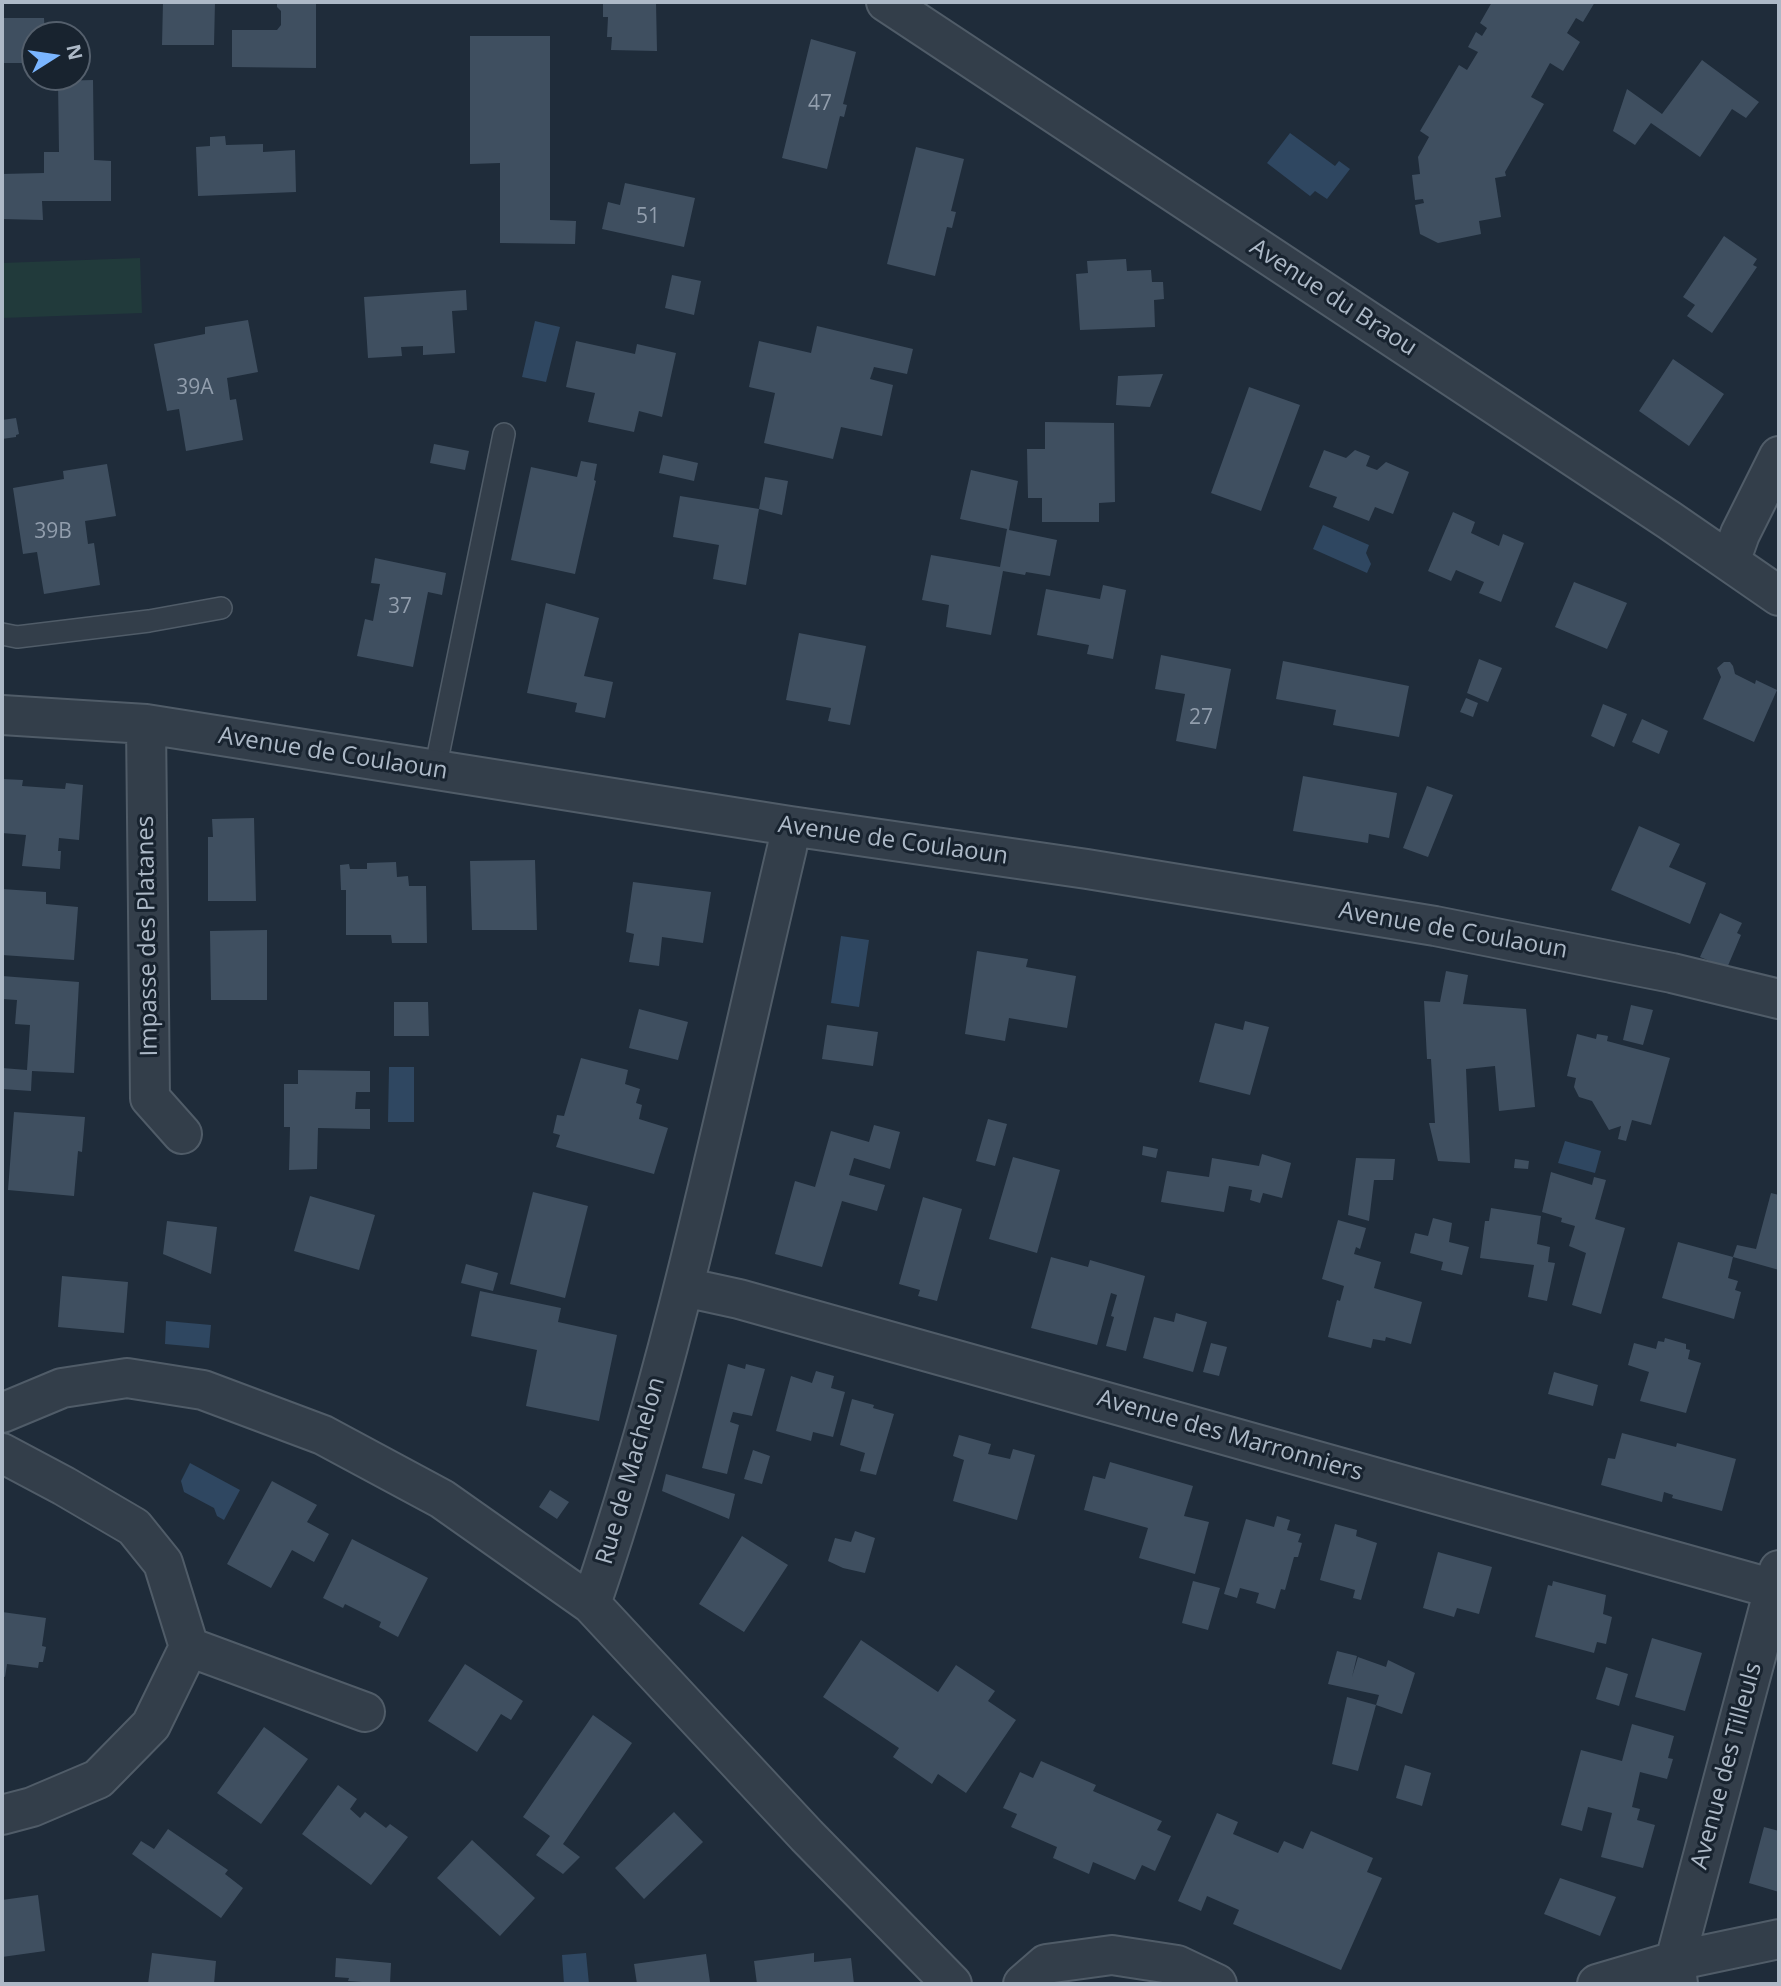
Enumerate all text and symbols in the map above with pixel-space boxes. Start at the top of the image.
north arrow [21,21,91,91]
text: N [60,42,89,62]
house number: 47 [808,91,832,117]
house number: 51 [636,204,660,230]
street label: Avenue du Braou [1244,233,1422,363]
house number: 39A [176,375,214,401]
house number: 39B [34,519,72,545]
house number: 37 [388,594,412,620]
house number: 27 [1189,705,1213,731]
street label: Avenue de Coulaoun [216,722,450,786]
street label: Avenue de Coulaoun [776,811,1010,871]
street label: Impasse des Platanes [132,815,164,1057]
street label: Avenue de Coulaoun [1336,897,1570,965]
street label: Rue de Machelon [590,1374,672,1568]
street label: Avenue des Marronniers [1094,1384,1366,1488]
street label: Avenue des Tilleuls [1686,1660,1768,1872]

